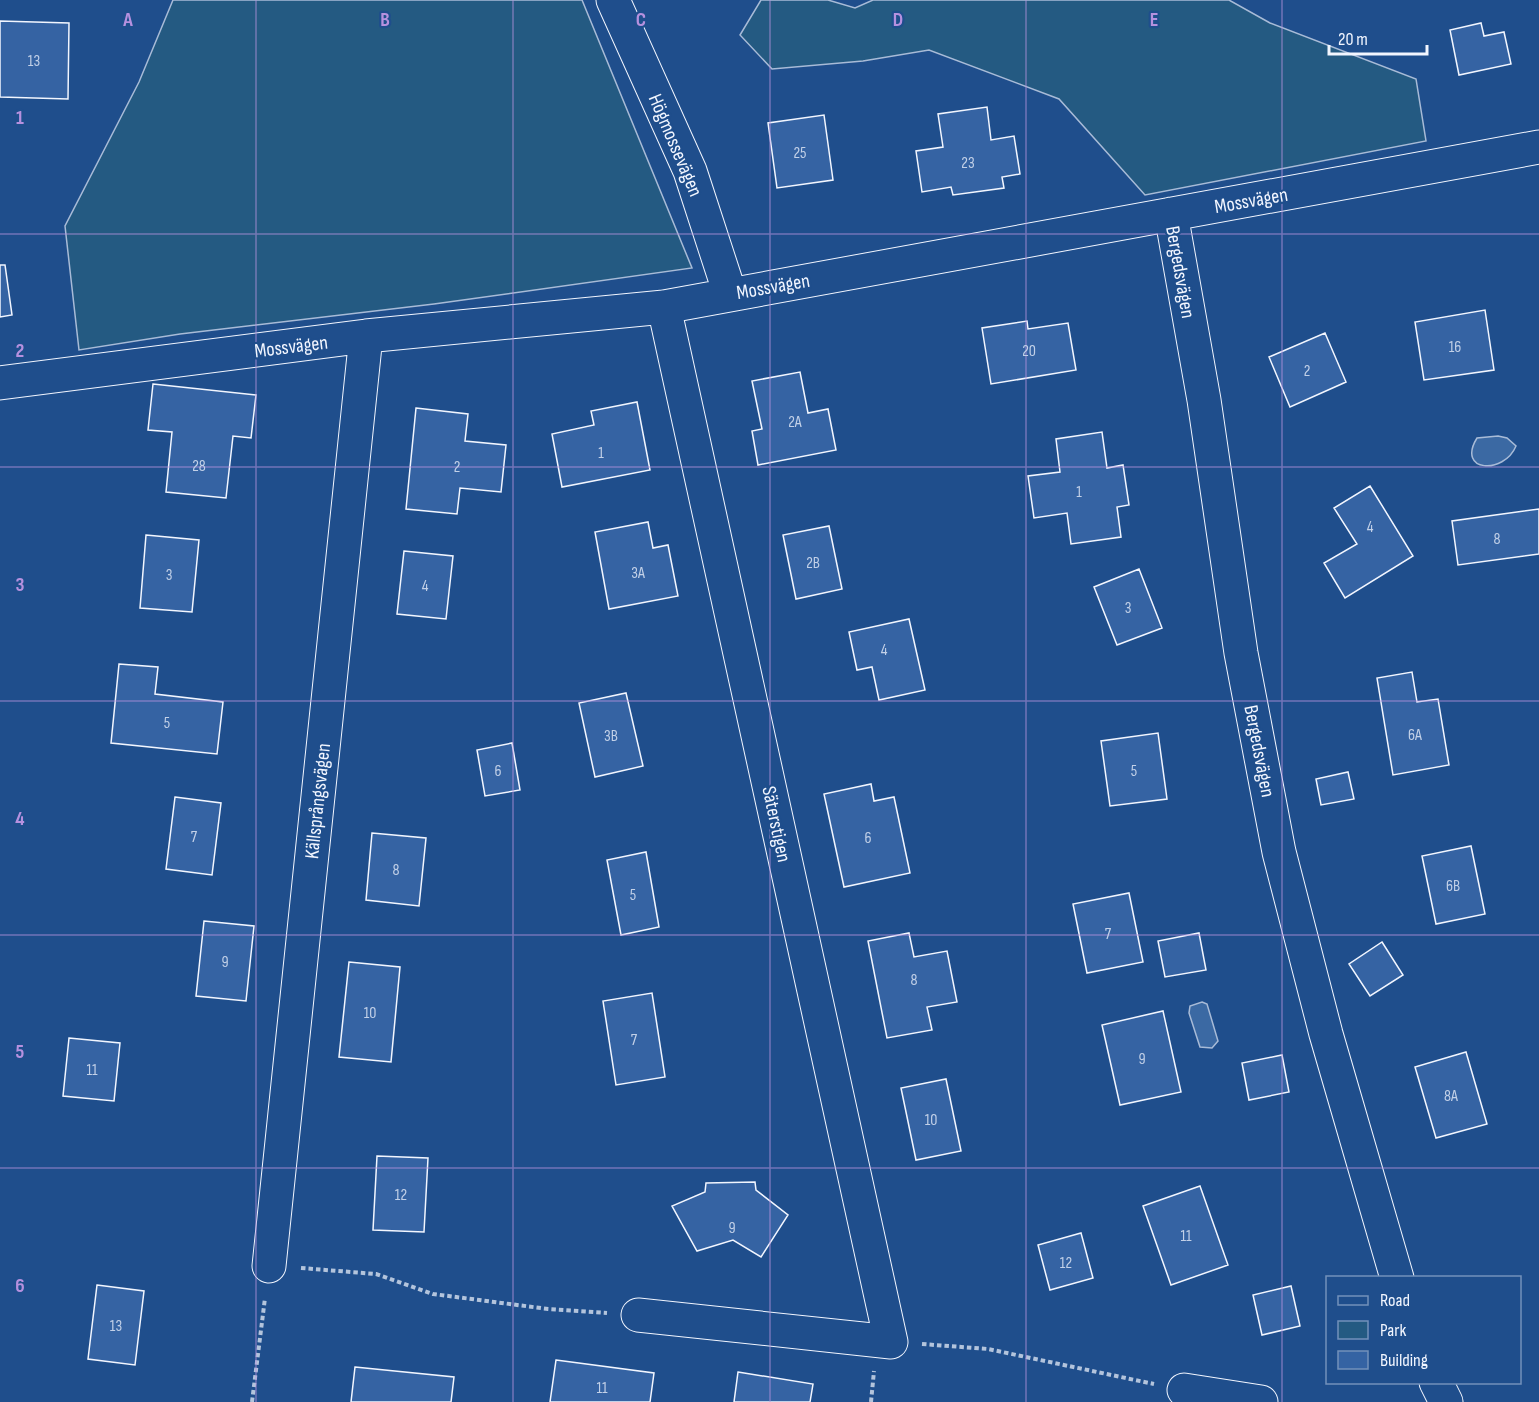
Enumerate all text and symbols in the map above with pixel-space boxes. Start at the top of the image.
text: A [122,8,133,32]
text: B [380,8,390,32]
text: C [636,8,646,32]
text: D [893,8,903,32]
text: E [1150,8,1158,32]
scale bar [1329,18,1426,56]
text: 20 m [1338,29,1368,50]
house number: 13 [28,52,40,71]
street label: Högmossevägen [643,90,707,200]
text: 1 [16,106,24,130]
house number: 25 [793,144,807,163]
house number: 23 [961,154,975,173]
street label: Mossvägen [1213,183,1290,219]
street label: Bergedsvägen [1160,224,1200,320]
street label: Mossvägen [735,269,812,305]
street label: Mossvägen [253,331,329,363]
house number: 16 [1449,338,1461,357]
text: 2 [16,339,24,363]
house number: 20 [1022,342,1036,361]
house number: 2 [1304,362,1310,381]
house number: 2A [788,413,802,432]
house number: 1 [598,444,604,463]
house number: 28 [192,457,206,476]
house number: 2 [454,458,460,477]
house number: 1 [1076,483,1082,502]
house number: 4 [1367,518,1374,537]
house number: 8 [1493,530,1501,549]
house number: 2B [806,554,820,573]
house number: 3A [631,564,645,583]
house number: 3 [166,566,172,585]
text: 3 [16,573,25,597]
house number: 4 [422,577,429,596]
house number: 3 [1125,599,1131,618]
house number: 4 [881,641,888,660]
street label: Bergedsvägen [1238,703,1280,799]
house number: 5 [164,714,170,733]
house number: 6A [1408,726,1422,745]
house number: 3B [604,727,618,746]
street label: Källsprångsvägen [300,742,336,860]
house number: 6 [494,762,502,781]
house number: 5 [1131,762,1137,781]
street label: Säterstigen [756,784,796,864]
text: 4 [15,807,25,831]
house number: 7 [191,828,198,847]
house number: 6 [864,829,872,848]
house number: 8 [392,861,400,880]
house number: 6B [1446,877,1460,896]
house number: 5 [630,886,636,905]
house number: 7 [1105,925,1112,944]
house number: 9 [221,953,229,972]
house number: 8 [910,971,918,990]
house number: 10 [364,1004,376,1023]
house number: 7 [631,1031,638,1050]
text: 5 [16,1040,25,1064]
house number: 9 [1138,1050,1146,1069]
house number: 11 [86,1061,98,1080]
house number: 8A [1444,1087,1458,1106]
house number: 10 [925,1111,937,1130]
house number: 12 [395,1186,407,1205]
house number: 9 [728,1219,736,1238]
house number: 11 [1180,1227,1192,1246]
house number: 12 [1060,1254,1072,1273]
text: 6 [15,1274,25,1298]
legend [1326,1276,1521,1384]
text: Road [1380,1290,1410,1311]
house number: 13 [110,1317,122,1336]
text: Park [1380,1320,1406,1341]
text: Building [1380,1350,1428,1371]
house number: 11 [596,1379,608,1398]

